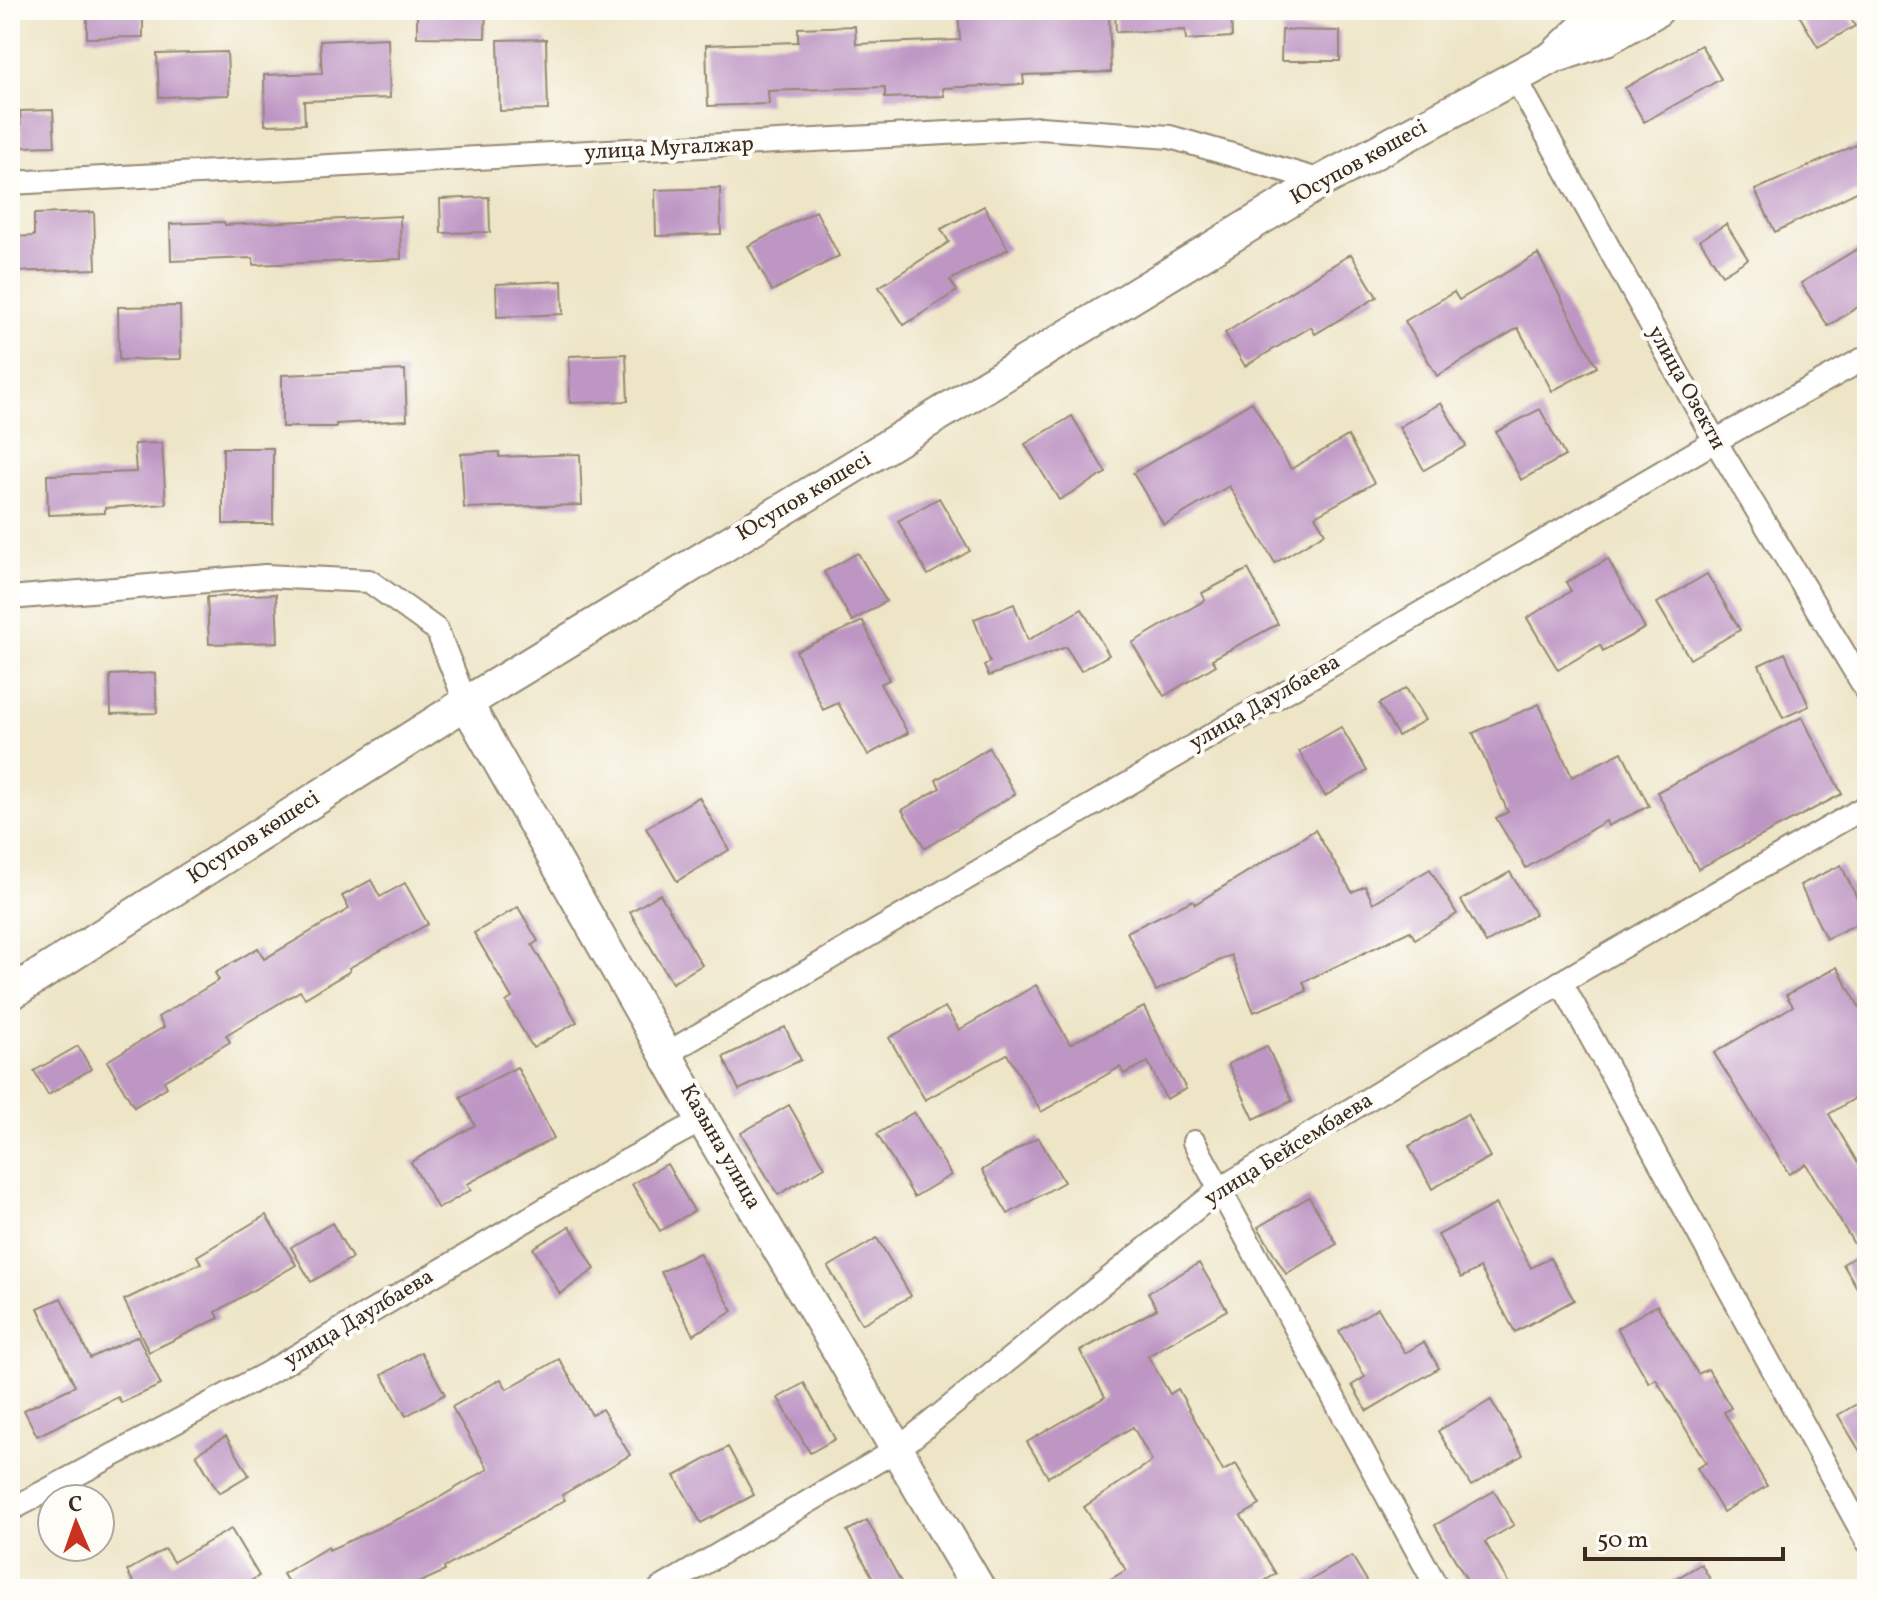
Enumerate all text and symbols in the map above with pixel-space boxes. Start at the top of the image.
street label: Юсупов көшесі [1285,113,1433,213]
street label: улица Мугалжар [583,129,755,169]
street label: улица Озекти [1639,320,1733,456]
street label: Юсупов көшесі [731,444,877,550]
street label: улица Даулбаева [1184,647,1346,759]
street label: Юсупов көшесі [182,784,326,892]
street label: Казына улица [672,1079,769,1216]
street label: улица Бейсембаева [1199,1086,1379,1214]
street label: улица Даулбаева [278,1262,440,1376]
north arrow [36,1483,116,1563]
text: С [68,1490,83,1521]
scale bar [1585,1511,1783,1561]
text: 50 m [1597,1524,1649,1558]

